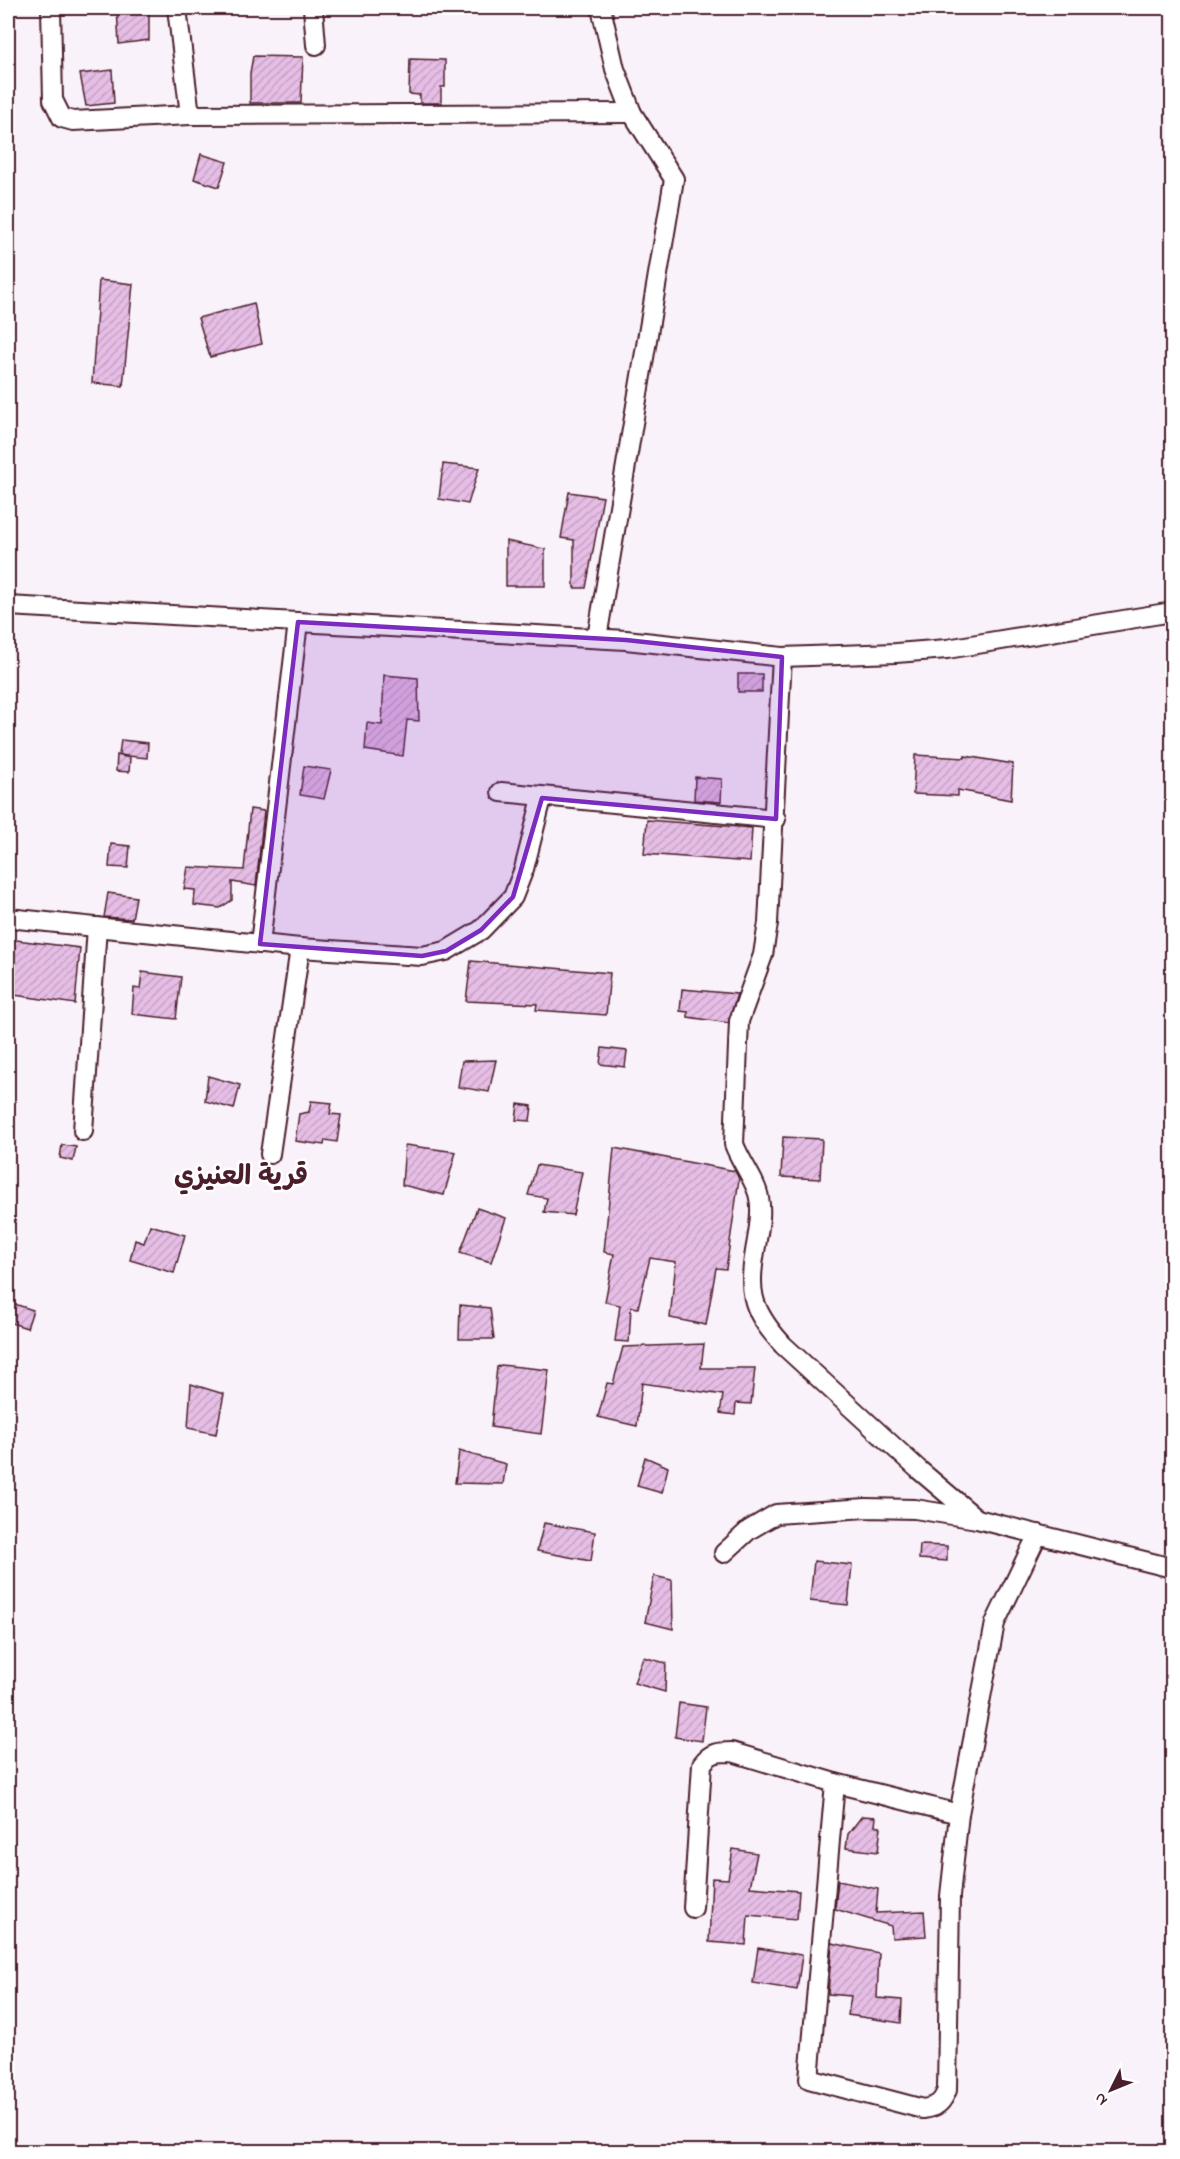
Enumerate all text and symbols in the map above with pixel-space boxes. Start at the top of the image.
district label: قرية العنيزي [174,1158,308,1197]
north arrow [1081,2060,1141,2120]
text: N [1089,2087,1114,2111]

